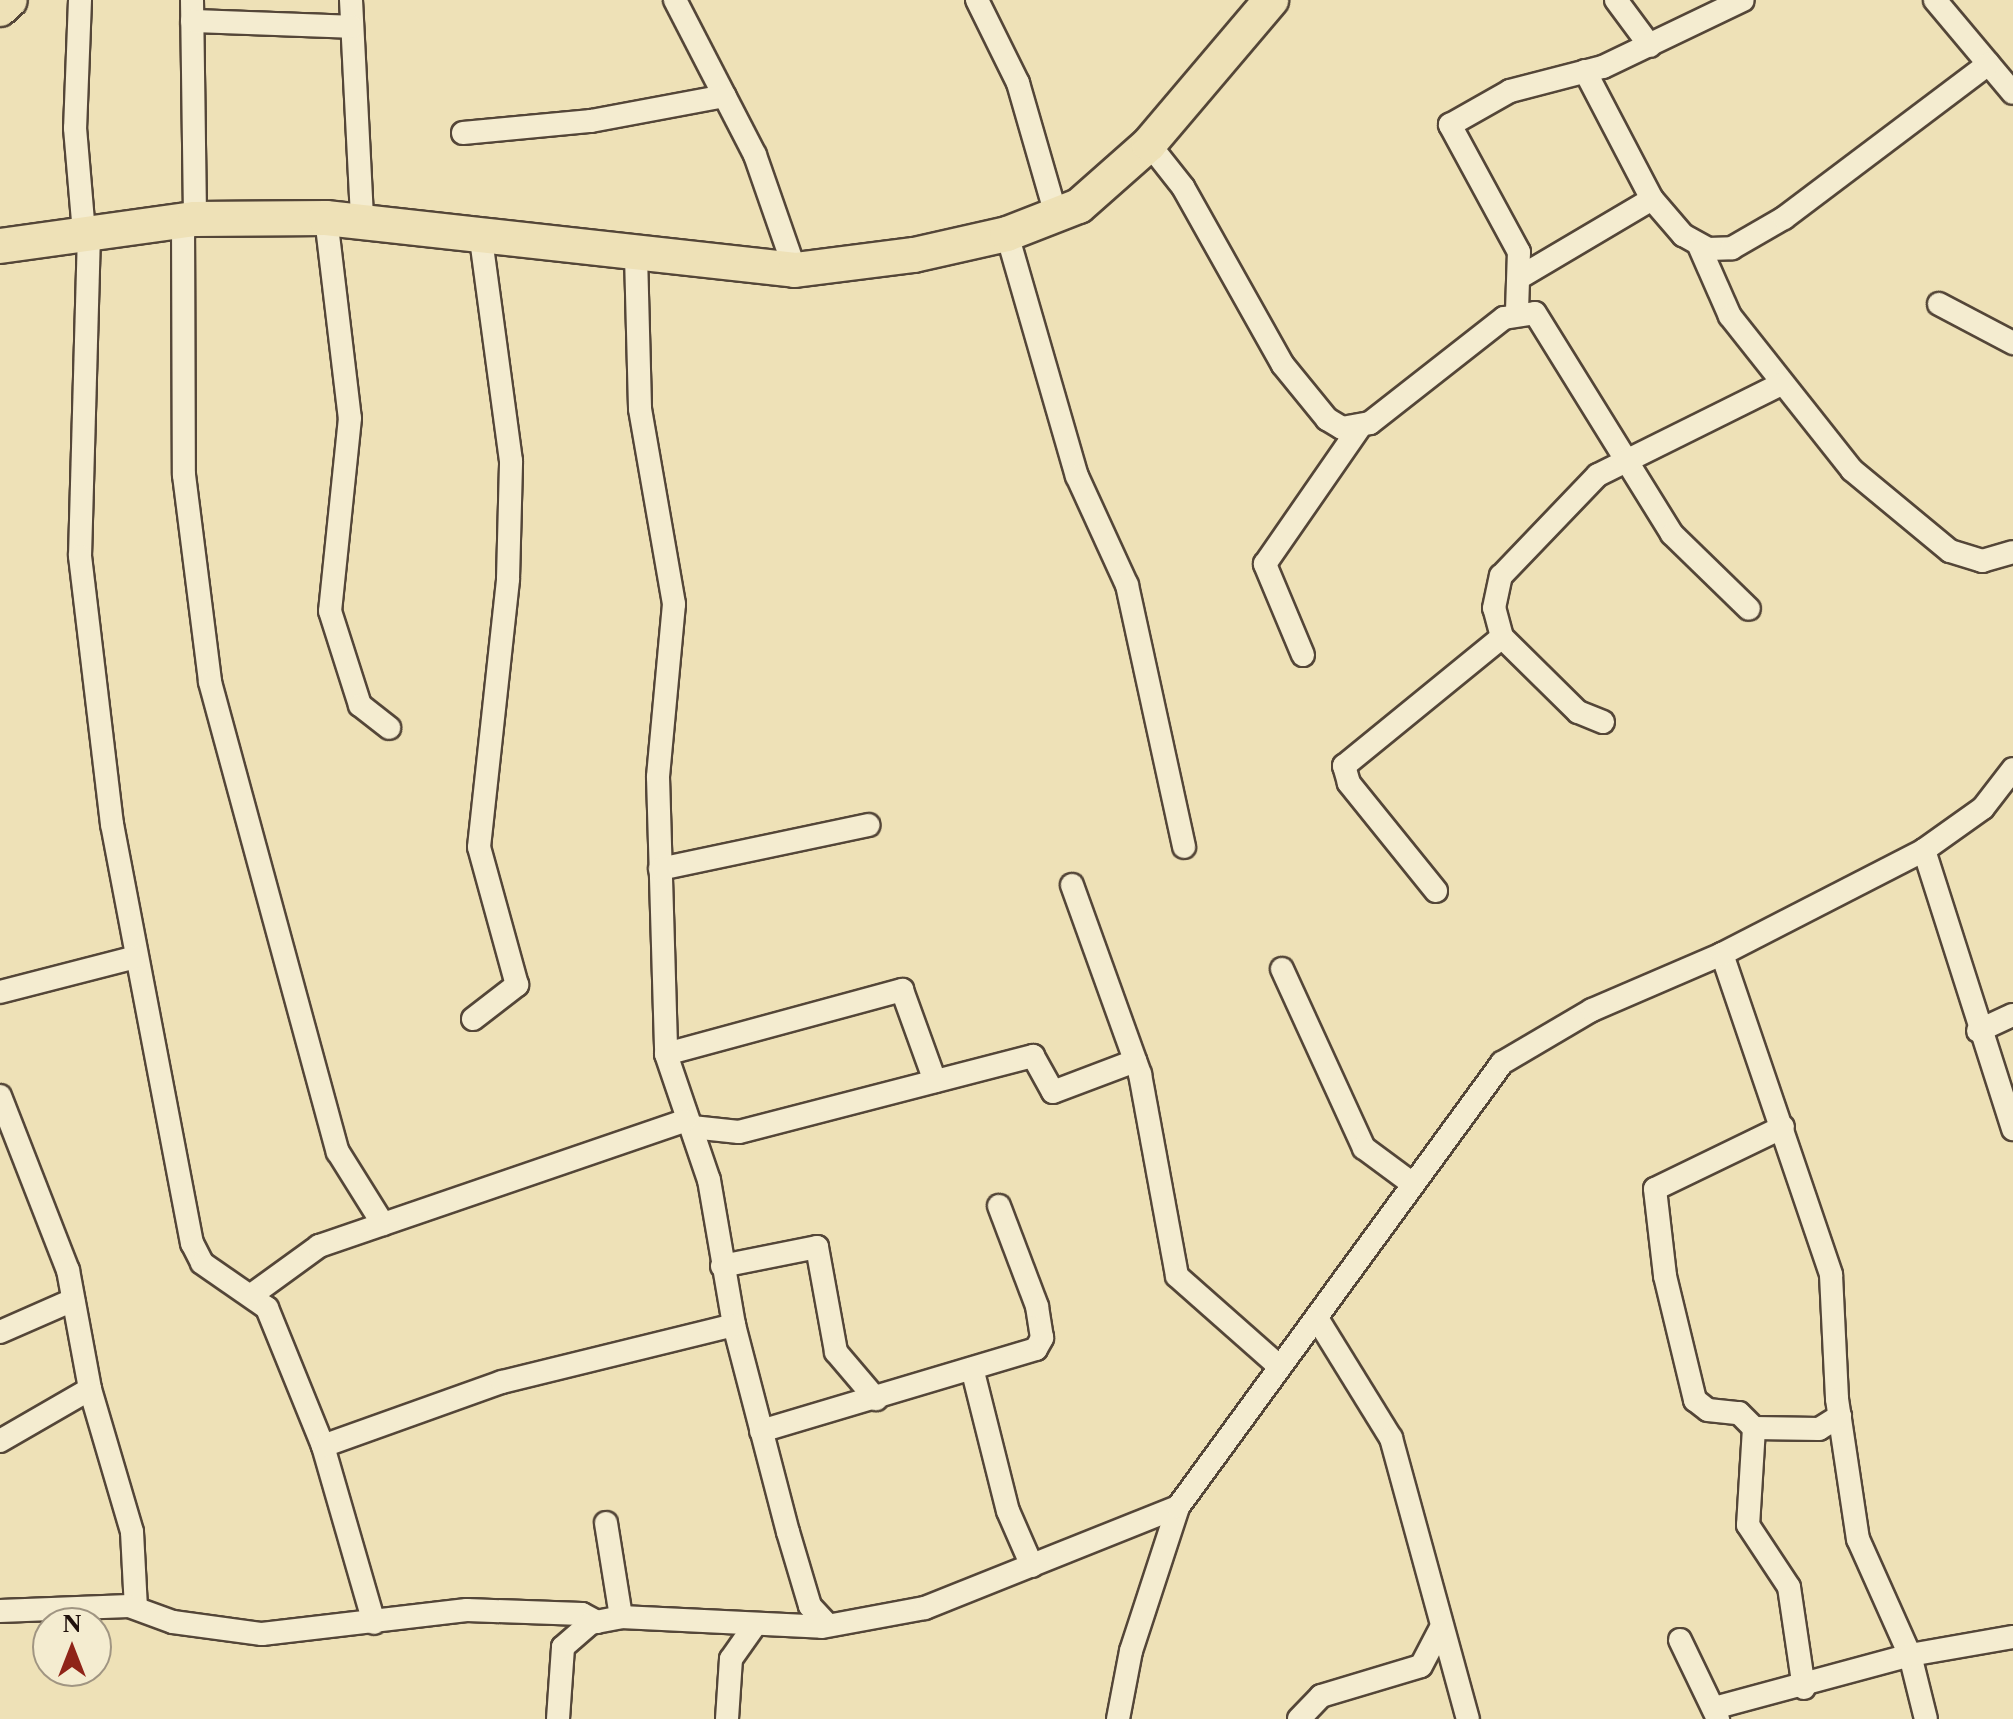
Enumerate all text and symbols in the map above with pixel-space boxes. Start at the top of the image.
north arrow [32,1607,112,1687]
text: N [62,1611,82,1638]

